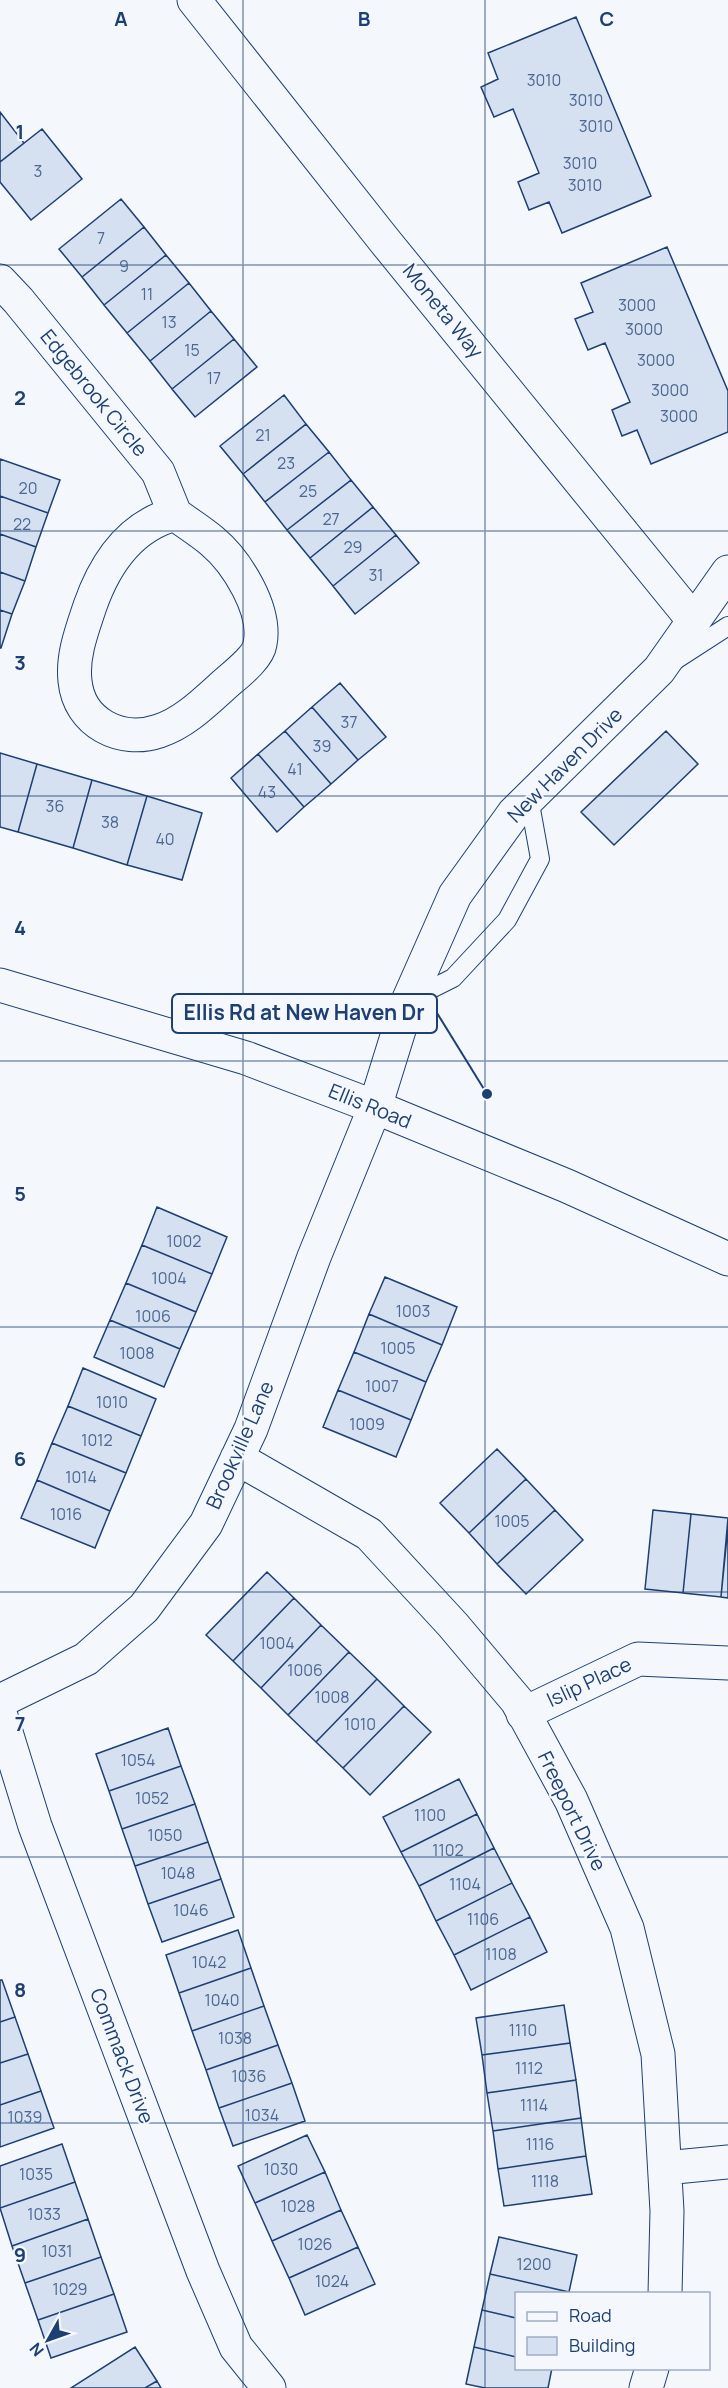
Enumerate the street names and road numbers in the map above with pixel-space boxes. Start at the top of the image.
street label: Moneta Way [397,258,490,364]
street label: Edgebrook Circle [35,323,154,462]
street label: New Haven Drive [501,701,628,828]
street label: Ellis Road [325,1077,416,1134]
street label: Brookville Lane [199,1376,280,1513]
street label: Islip Place [542,1650,636,1713]
street label: Freeport Drive [532,1747,613,1875]
street label: Commack Drive [84,1984,161,2127]

